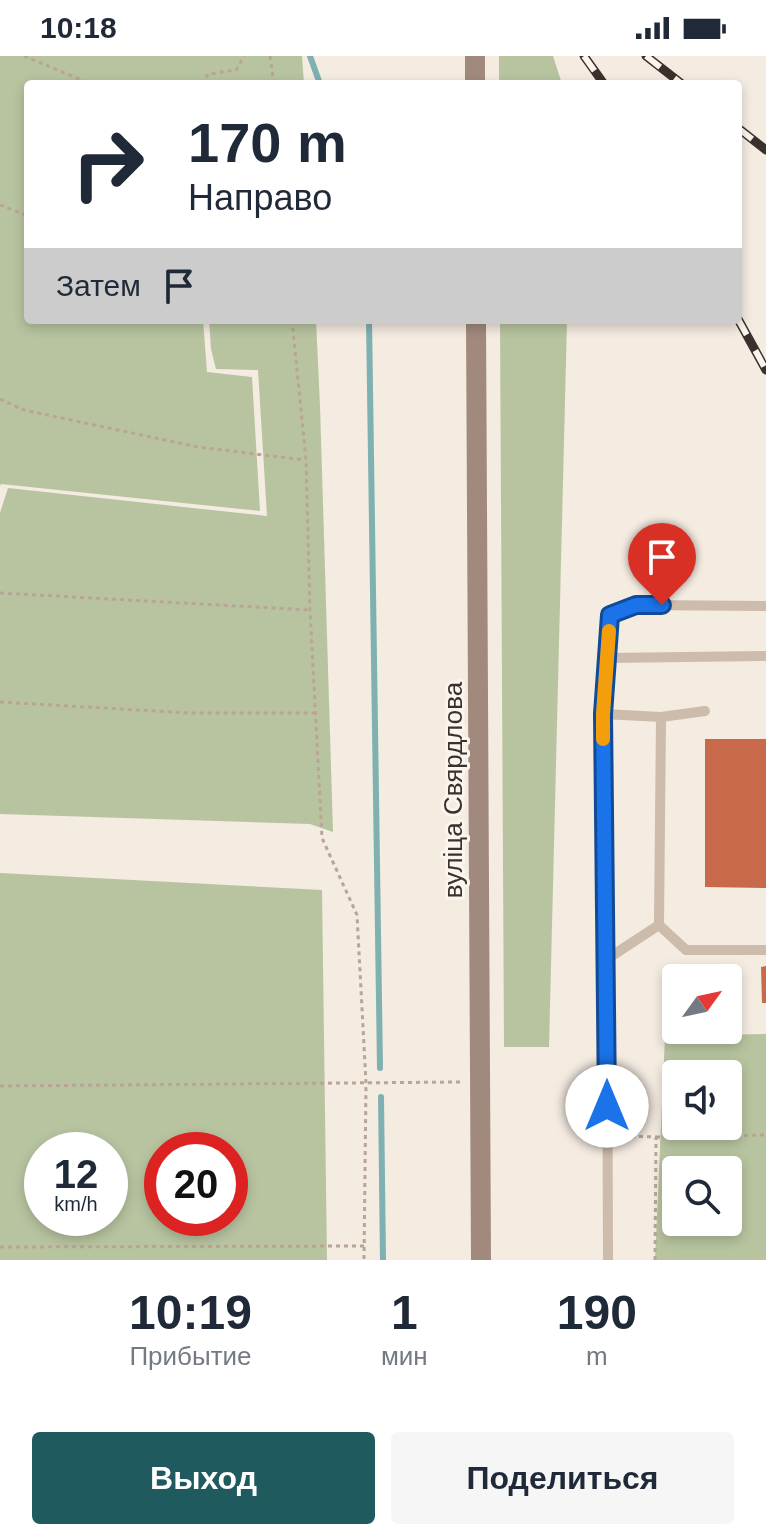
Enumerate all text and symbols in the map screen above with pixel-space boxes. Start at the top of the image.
text: 10:18 [40,11,117,44]
text: 170 m [188,111,347,174]
icon: right [56,112,160,216]
text: Направо [188,177,332,218]
icon: arrive [157,264,201,308]
text: Затем [56,269,141,302]
pin [628,523,696,605]
icon: arrive [640,535,684,579]
street label: вуліца Свярдлова [438,681,468,898]
north arrow [662,964,742,1044]
map controls [662,964,742,1236]
button: sound [662,1060,742,1140]
position arrow [565,1064,649,1148]
speed limit sign: 20 [144,1132,248,1236]
text: 12 [54,1152,98,1196]
button: search [662,1156,742,1236]
text: km/h [54,1193,98,1215]
text: 10:19 [129,1286,252,1339]
text: 1 [391,1286,418,1339]
text: 190 [557,1286,637,1339]
text: Прибытие [129,1341,252,1371]
text: мин [381,1341,428,1371]
text: m [586,1341,608,1371]
button: Выход [32,1432,375,1524]
button: Поделиться [391,1432,734,1524]

